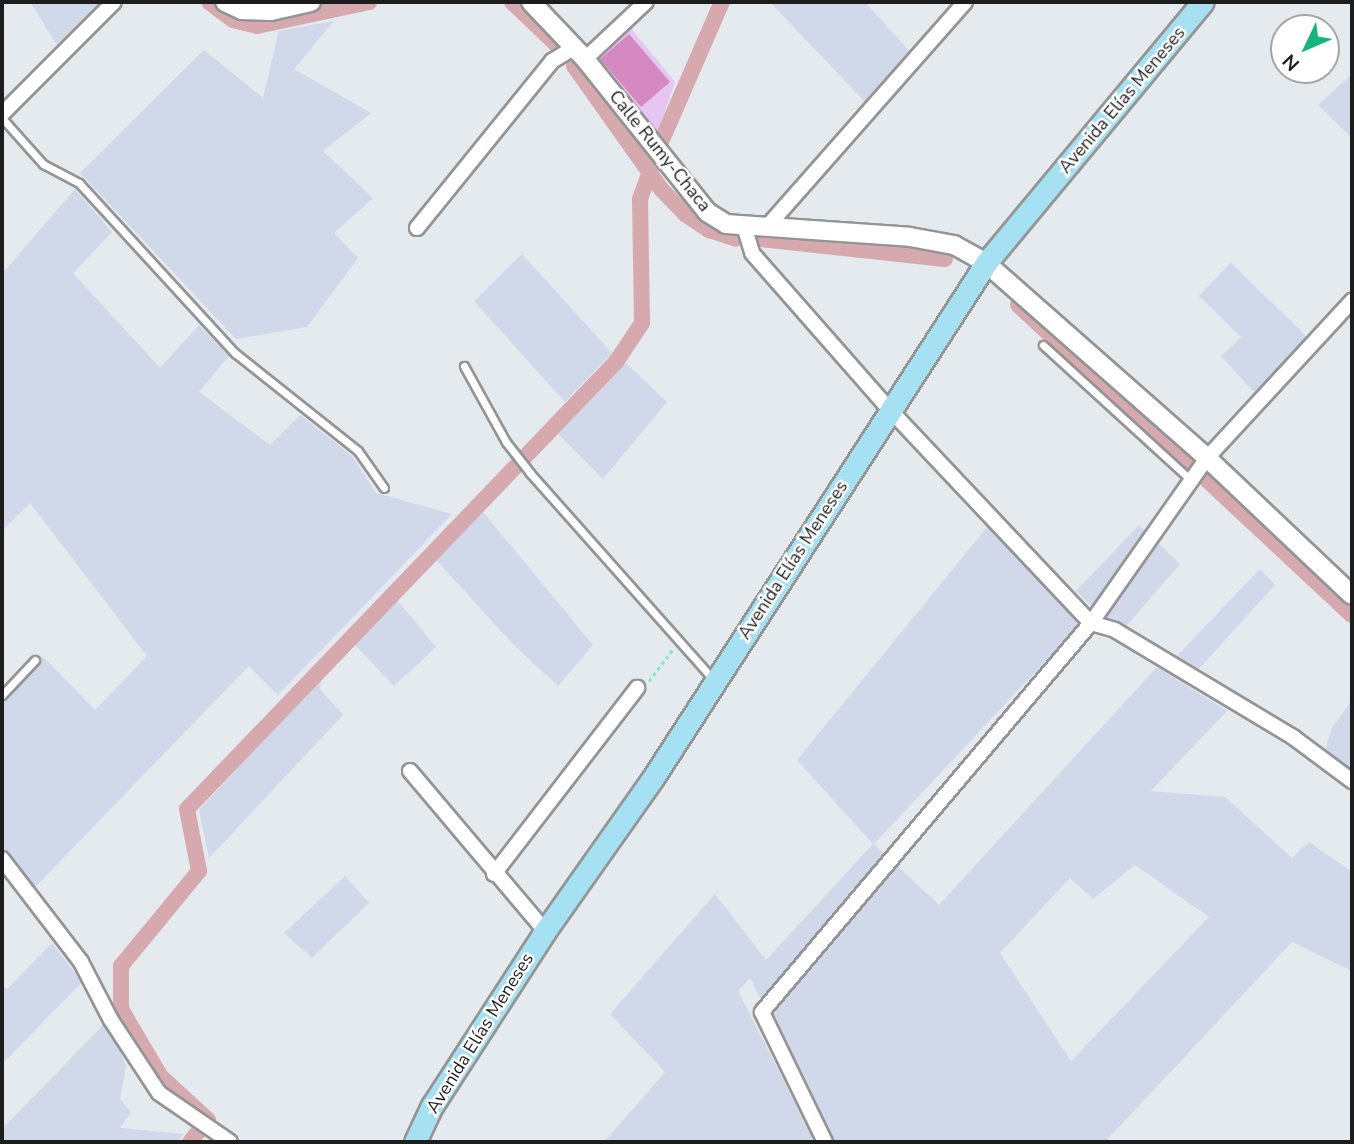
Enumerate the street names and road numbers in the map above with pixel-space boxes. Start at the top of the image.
street label: Avenida Elías Meneses [1054,22,1190,178]
street label: Calle Rumy-Chaca [604,86,716,216]
street label: Avenida Elías Meneses [734,477,852,643]
street label: Avenida Elías Meneses [422,949,538,1117]

